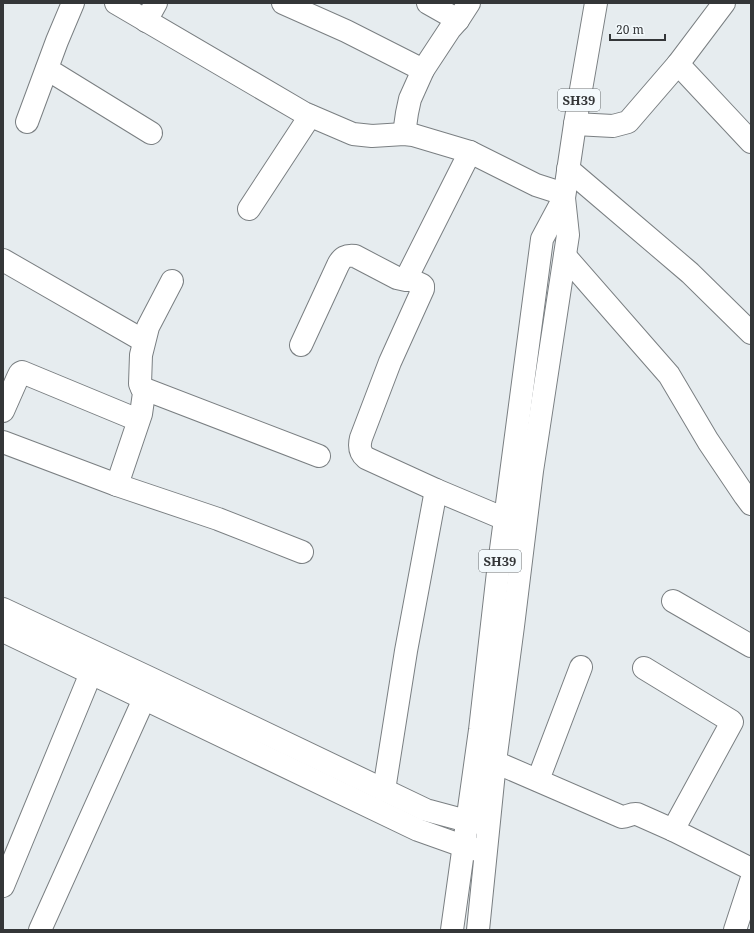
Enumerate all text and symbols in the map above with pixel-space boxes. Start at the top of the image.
scale bar [610,16,665,42]
text: 20 m [616,21,644,38]
road number: SH39 [558,89,600,111]
road number: SH39 [479,550,521,572]

